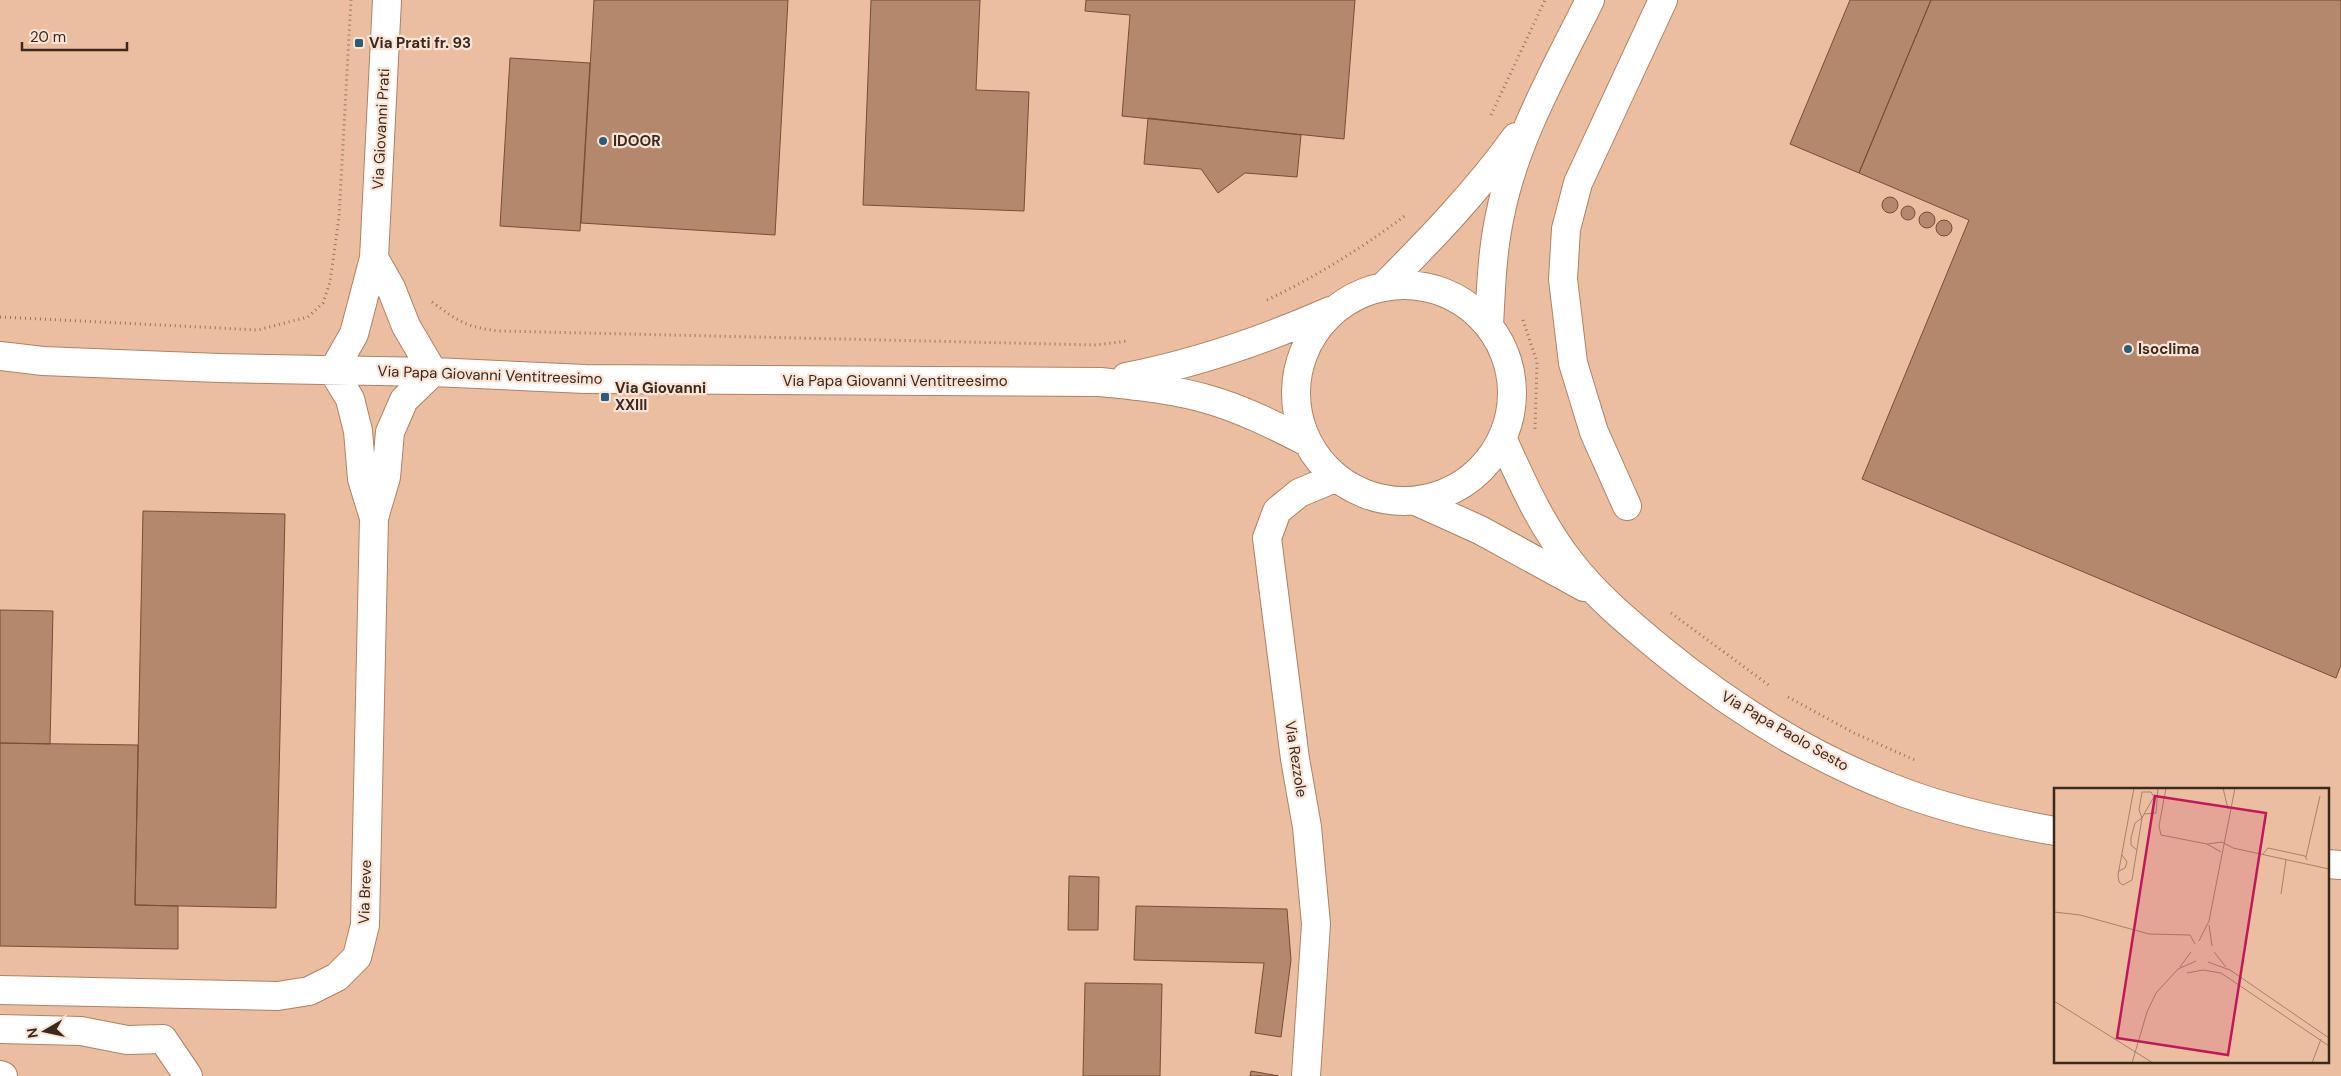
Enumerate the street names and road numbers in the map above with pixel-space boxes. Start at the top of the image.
street label: Via Giovanni Prati [368,68,394,190]
street label: Via Papa Giovanni Ventitreesimo [377,361,603,389]
street label: Via Papa Giovanni Ventitreesimo [782,371,1008,391]
street label: Via Papa Paolo Sesto [1717,686,1853,776]
street label: Via Rezzole [1280,719,1312,799]
street label: Via Breve [354,859,376,925]

